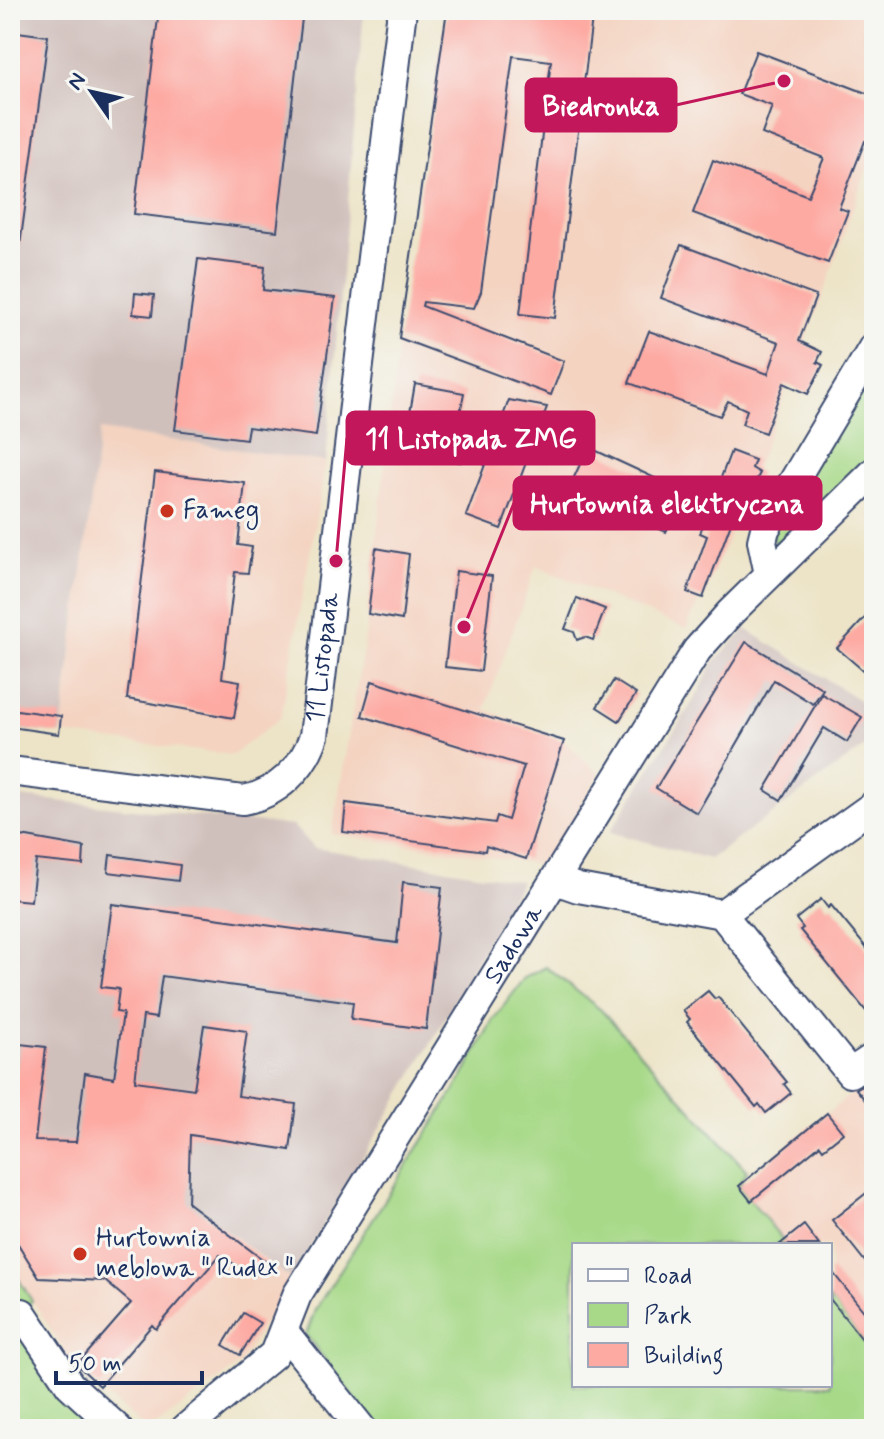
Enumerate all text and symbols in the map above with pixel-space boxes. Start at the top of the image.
north arrow [52,52,132,132]
text: N [61,68,93,96]
callout: Biedronka [526,79,676,131]
text: Biedronka [542,89,660,126]
callout: 11 Listopada ZMG [347,412,594,464]
text: 11 Listopada ZMG [365,422,577,459]
callout: Hurtownia elektryczna [514,477,821,529]
text: Hurtownia elektryczna [530,487,804,524]
place label: Fameg [183,494,259,530]
marker: Fameg [158,502,176,520]
street label: 11 Listopada [299,590,348,725]
street label: Sadowa [477,898,552,991]
place label: Hurtownia meblowa " Rudex " [96,1222,294,1286]
legend [572,1243,832,1387]
marker: Hurtownia meblowa " Rudex " [71,1245,89,1263]
text: Road [644,1261,692,1292]
text: Park [644,1301,692,1332]
scale bar [56,1335,202,1385]
text: Building [644,1341,724,1375]
text: 50 m [68,1349,122,1380]

